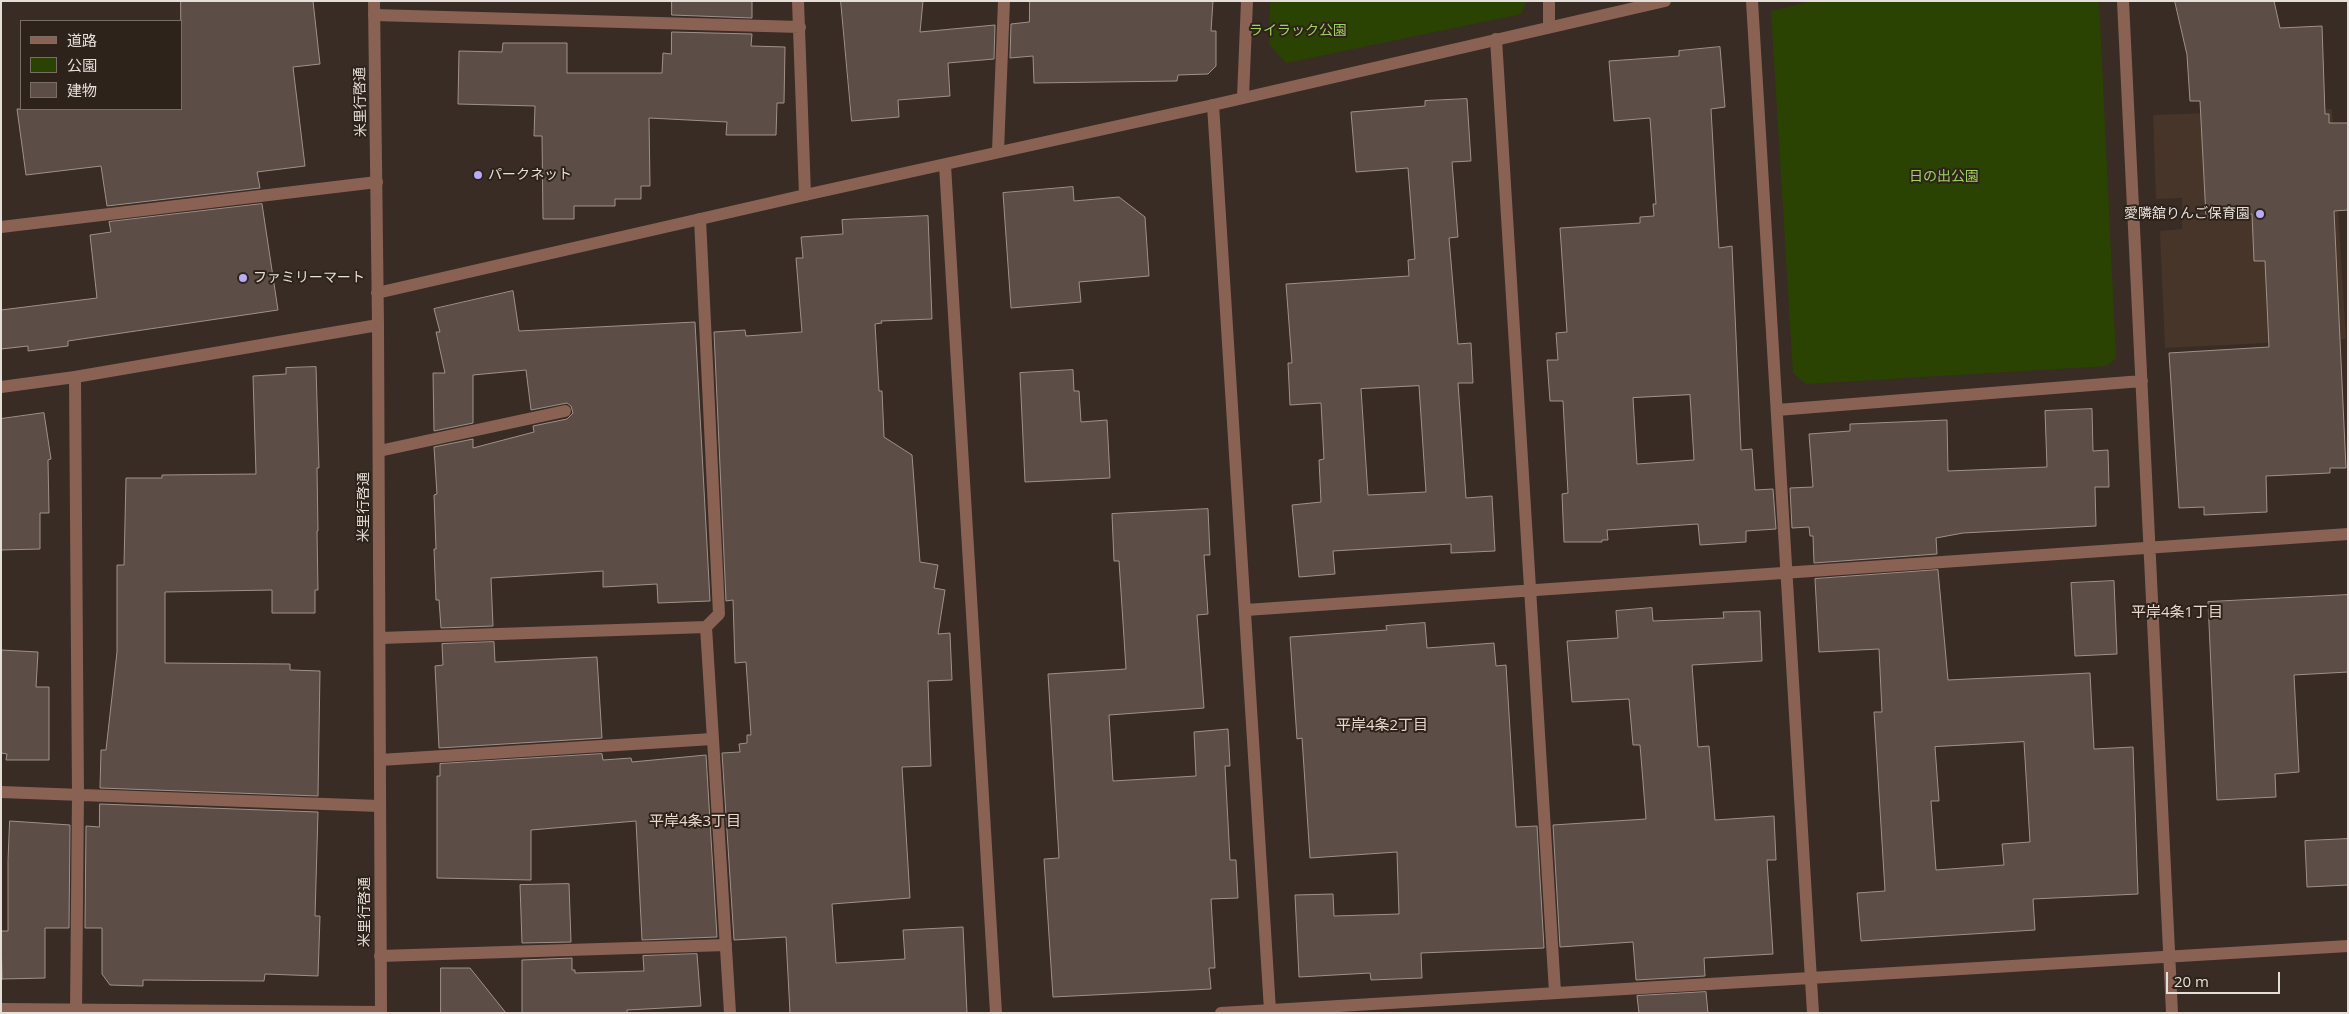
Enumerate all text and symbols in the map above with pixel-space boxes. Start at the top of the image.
legend [20,20,182,110]
park label: ライラック公園 [1249,23,1347,39]
text: 道路 [67,30,97,50]
text: 公園 [67,55,97,75]
street label: 米里行啓通 [352,67,370,137]
text: 建物 [67,80,97,100]
place label: パークネット [488,167,572,183]
marker: パークネット [472,169,484,181]
park label: 日の出公園 [1909,169,1979,185]
place label: 愛隣舘りんご保育園 [2124,206,2250,222]
marker: 愛隣舘りんご保育園 [2254,208,2266,220]
place label: ファミリーマート [253,270,365,286]
marker: ファミリーマート [237,272,249,284]
street label: 米里行啓通 [356,472,372,542]
district label: 平岸4条1丁目 [2131,604,2223,622]
district label: 平岸4条2丁目 [1336,717,1428,735]
district label: 平岸4条3丁目 [649,813,741,831]
street label: 米里行啓通 [357,877,373,947]
scale bar [2169,962,2283,994]
text: 20 m [2174,971,2209,991]

